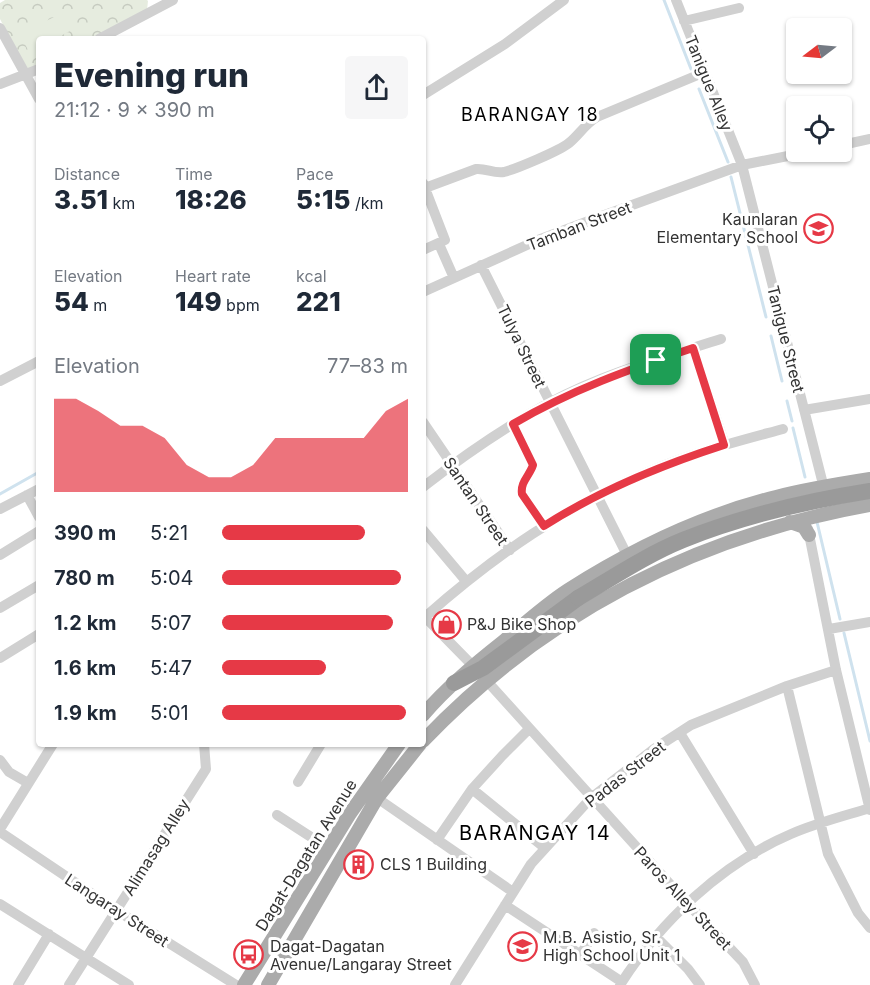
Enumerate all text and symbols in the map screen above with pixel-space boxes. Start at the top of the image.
north arrow [786,18,852,84]
map controls [786,18,852,162]
street label: Tanigue Alley [681,32,737,134]
text: Evening run [54,55,249,95]
button: share [345,56,408,119]
button: locate [786,96,852,162]
text: 21:12 · 9 × 390 m [54,98,215,122]
district label: BARANGAY 18 [461,104,599,125]
text: Distance [54,164,120,184]
text: Time [175,164,213,184]
text: Pace [296,164,334,184]
text: 3.51 [54,184,108,215]
text: 18:26 [175,184,247,215]
text: 5:15 [296,184,351,215]
text: km [108,193,135,213]
text: /km [351,193,384,213]
street label: Tamban Street [524,197,634,255]
place label: Kaunlaran Elementary School [656,209,798,247]
school or university icon: Kaunlaran Elementary School [803,212,835,244]
text: Elevation [54,266,123,286]
text: Heart rate [175,266,251,286]
text: kcal [296,266,327,286]
street label: Tanigue Street [763,283,809,395]
text: 54 [54,286,89,317]
text: 149 [175,286,222,317]
text: 221 [296,286,341,317]
text: m [89,295,107,315]
text: bpm [222,295,260,315]
street label: Tulya Street [493,301,551,391]
pin [630,334,681,385]
icon: arrive [639,343,672,376]
text: Elevation [54,354,140,378]
text: 77–83 m [327,354,408,378]
street label: Santan Street [439,453,513,549]
text: 390 m [54,521,116,545]
text: 5:21 [150,521,188,545]
text: 780 m [54,566,115,590]
text: 5:04 [150,566,193,590]
shop icon: P&J Bike Shop [430,608,462,640]
text: 1.2 km [54,611,117,635]
text: 5:07 [150,611,191,635]
place label: P&J Bike Shop [467,614,576,634]
text: 1.6 km [54,656,116,680]
text: 5:47 [150,656,192,680]
text: 1.9 km [54,701,117,725]
text: 5:01 [150,701,189,725]
street label: Padas Street [581,737,669,811]
street label: Dagat-Dagatan Avenue [251,775,361,935]
street label: Alimasag Alley [118,795,194,899]
district label: BARANGAY 14 [459,821,611,845]
street label: Paros Alley Street [630,842,736,954]
building icon: CLS 1 Building [343,848,375,880]
place label: CLS 1 Building [380,854,487,874]
street label: Langaray Street [61,869,173,951]
place label: M.B. Asistio, Sr. High School Unit 1 [543,927,680,965]
school or university icon: M.B. Asistio, Sr. High School Unit 1 [506,930,538,962]
place label: Dagat-Dagatan Avenue/Langaray Street [270,936,452,974]
bus stop icon: Dagat-Dagatan Avenue/Langaray Street [233,939,265,971]

